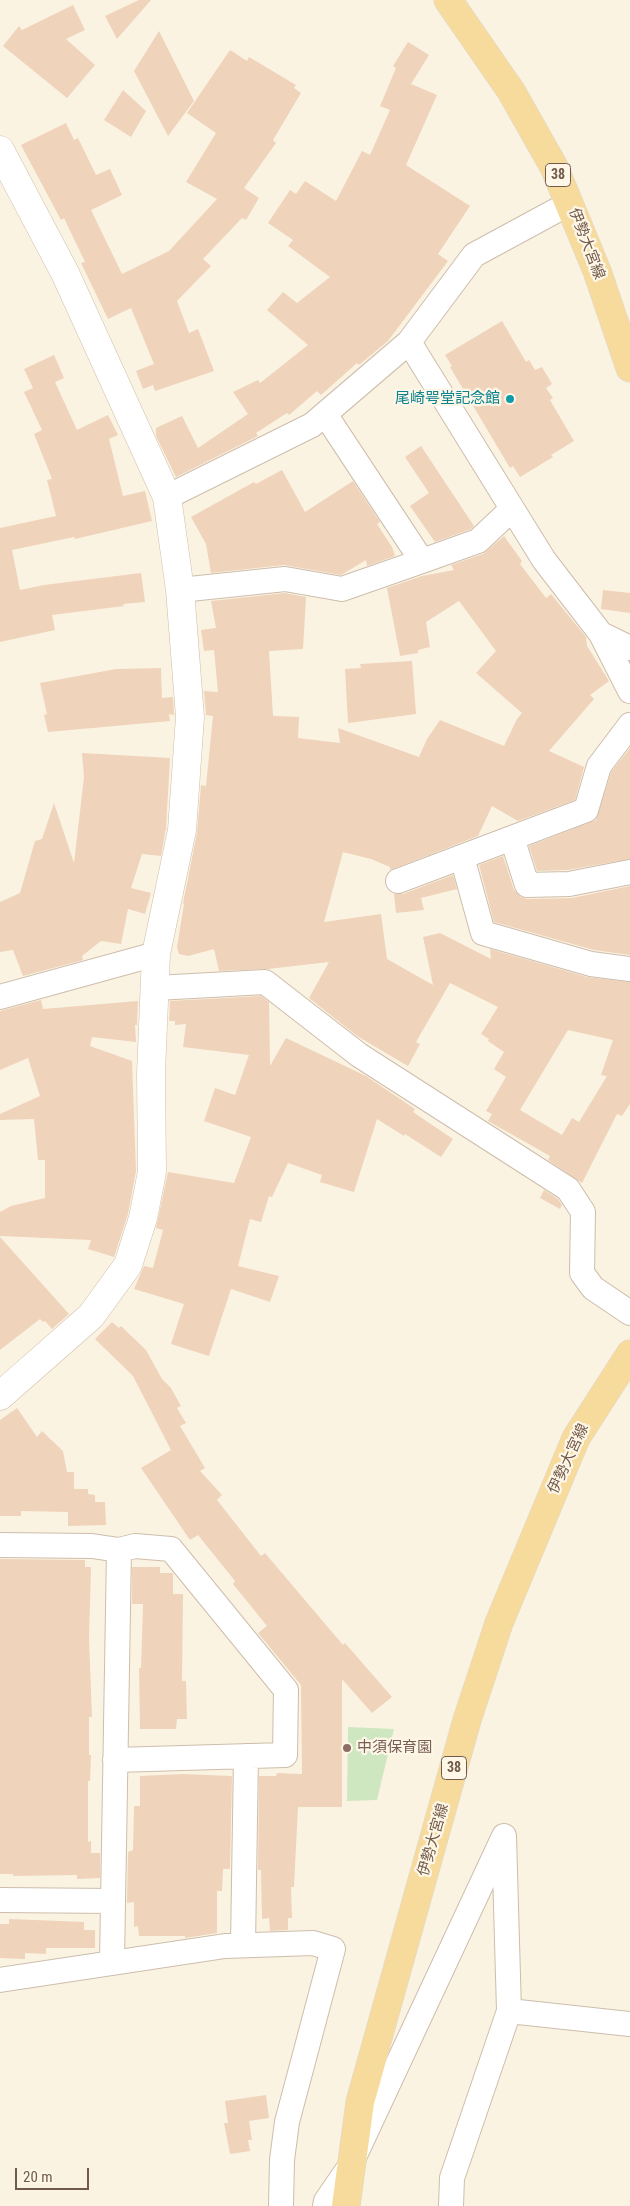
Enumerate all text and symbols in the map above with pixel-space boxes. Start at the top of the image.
road number: 38 [546,164,570,186]
street label: 伊勢大宮線 [564,206,608,282]
place label: 尾崎咢堂記念館 [395,390,500,408]
marker: 尾崎咢堂記念館 [504,393,516,405]
street label: 伊勢大宮線 [545,1421,593,1497]
place label: 中須保育園 [357,1739,432,1757]
marker: 中須保育園 [341,1742,353,1754]
road number: 38 [442,1756,466,1780]
street label: 伊勢大宮線 [415,1801,453,1879]
scale bar [18,2158,91,2190]
text: 20 m [23,2168,53,2186]

